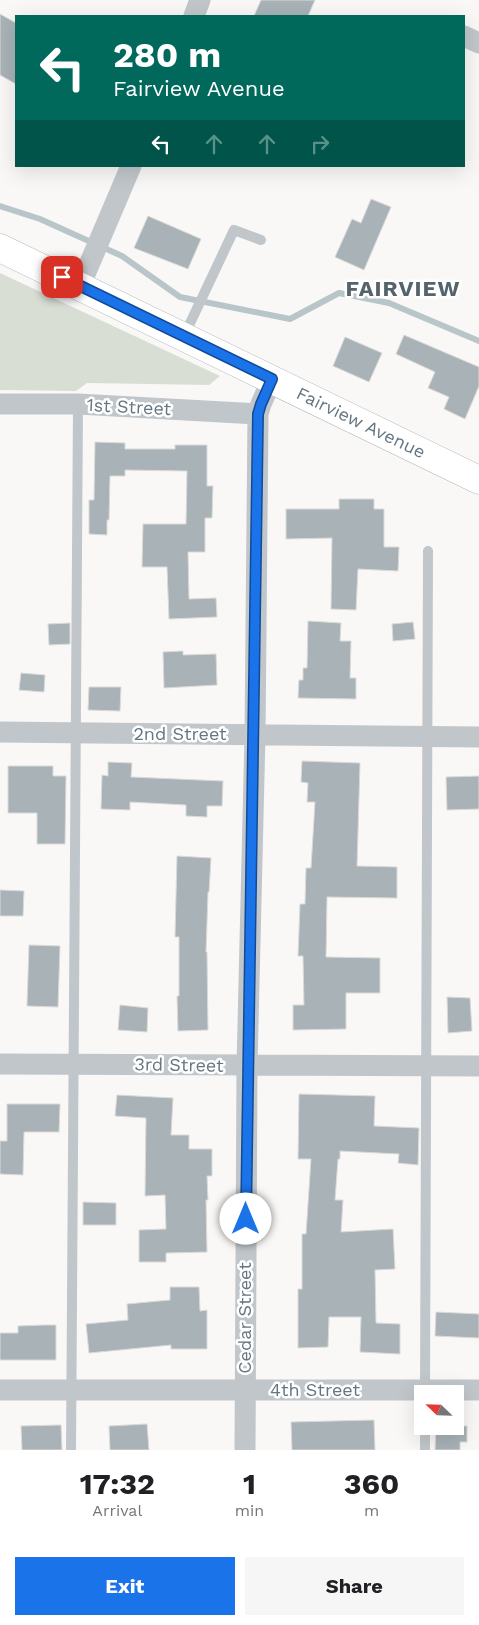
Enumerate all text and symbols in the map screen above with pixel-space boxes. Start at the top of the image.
text: 280 m [113,34,221,76]
icon: left [30,35,95,100]
text: Fairview Avenue [113,76,285,101]
icon: left [147,130,175,158]
icon: ahead [200,130,228,158]
icon: ahead [253,130,281,158]
icon: right [306,130,334,158]
pin [41,256,83,298]
icon: arrive [48,263,76,291]
district label: FAIRVIEW [346,276,460,301]
street label: Fairview Avenue [293,382,429,462]
street label: 1st Street [86,394,172,419]
street label: 2nd Street [133,723,227,744]
street label: 3rd Street [134,1053,224,1076]
position arrow [219,1192,271,1244]
street label: Cedar Street [234,1262,255,1374]
street label: 4th Street [270,1379,360,1400]
north arrow [414,1385,464,1435]
map controls [414,1385,464,1435]
text: 17:32 [80,1466,155,1501]
text: 1 [243,1466,256,1501]
text: 360 [344,1466,399,1501]
text: Arrival [92,1501,142,1520]
text: min [235,1501,264,1520]
text: m [364,1501,379,1520]
button: Exit [15,1557,235,1615]
button: Share [245,1557,464,1615]

